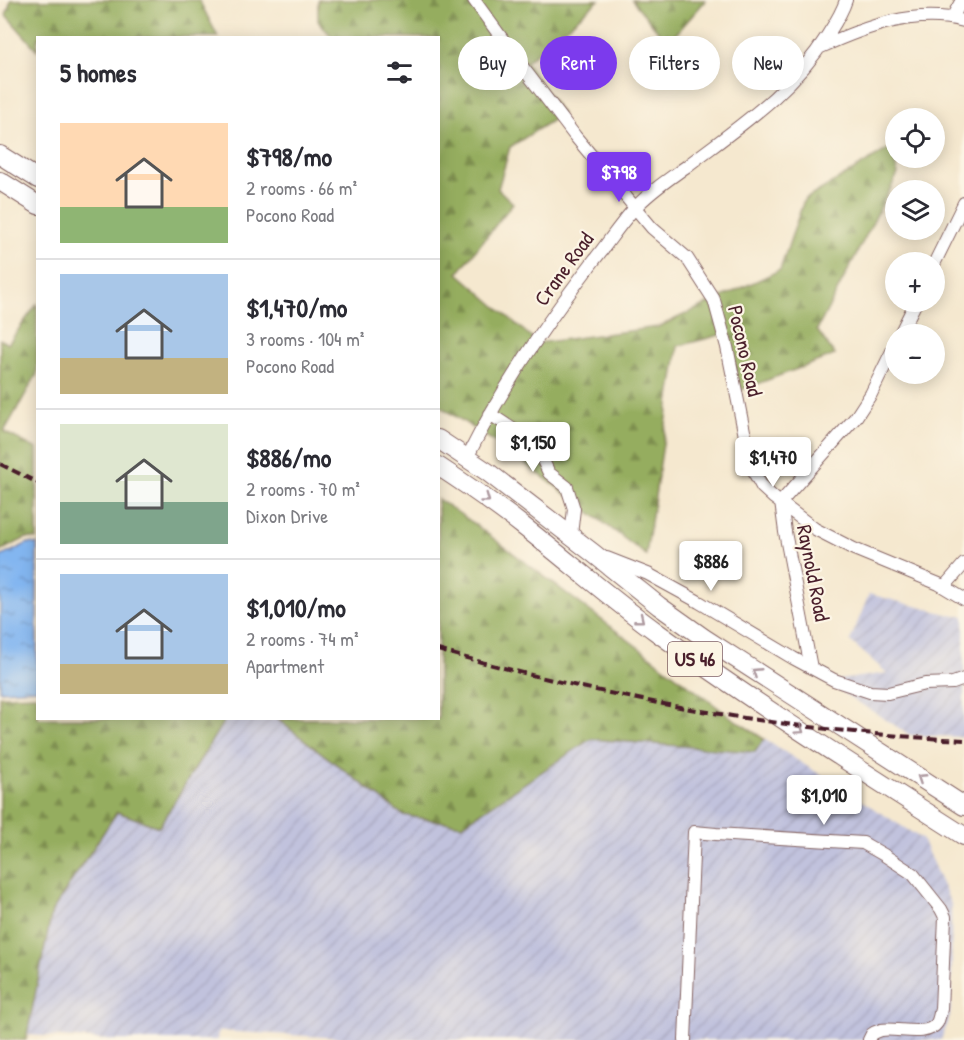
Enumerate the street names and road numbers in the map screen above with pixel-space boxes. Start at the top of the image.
street label: Crane Road [527,226,600,312]
street label: Pocono Road [721,303,770,399]
street label: Raynold Road [790,522,837,624]
road number: US 46 [668,642,722,676]

